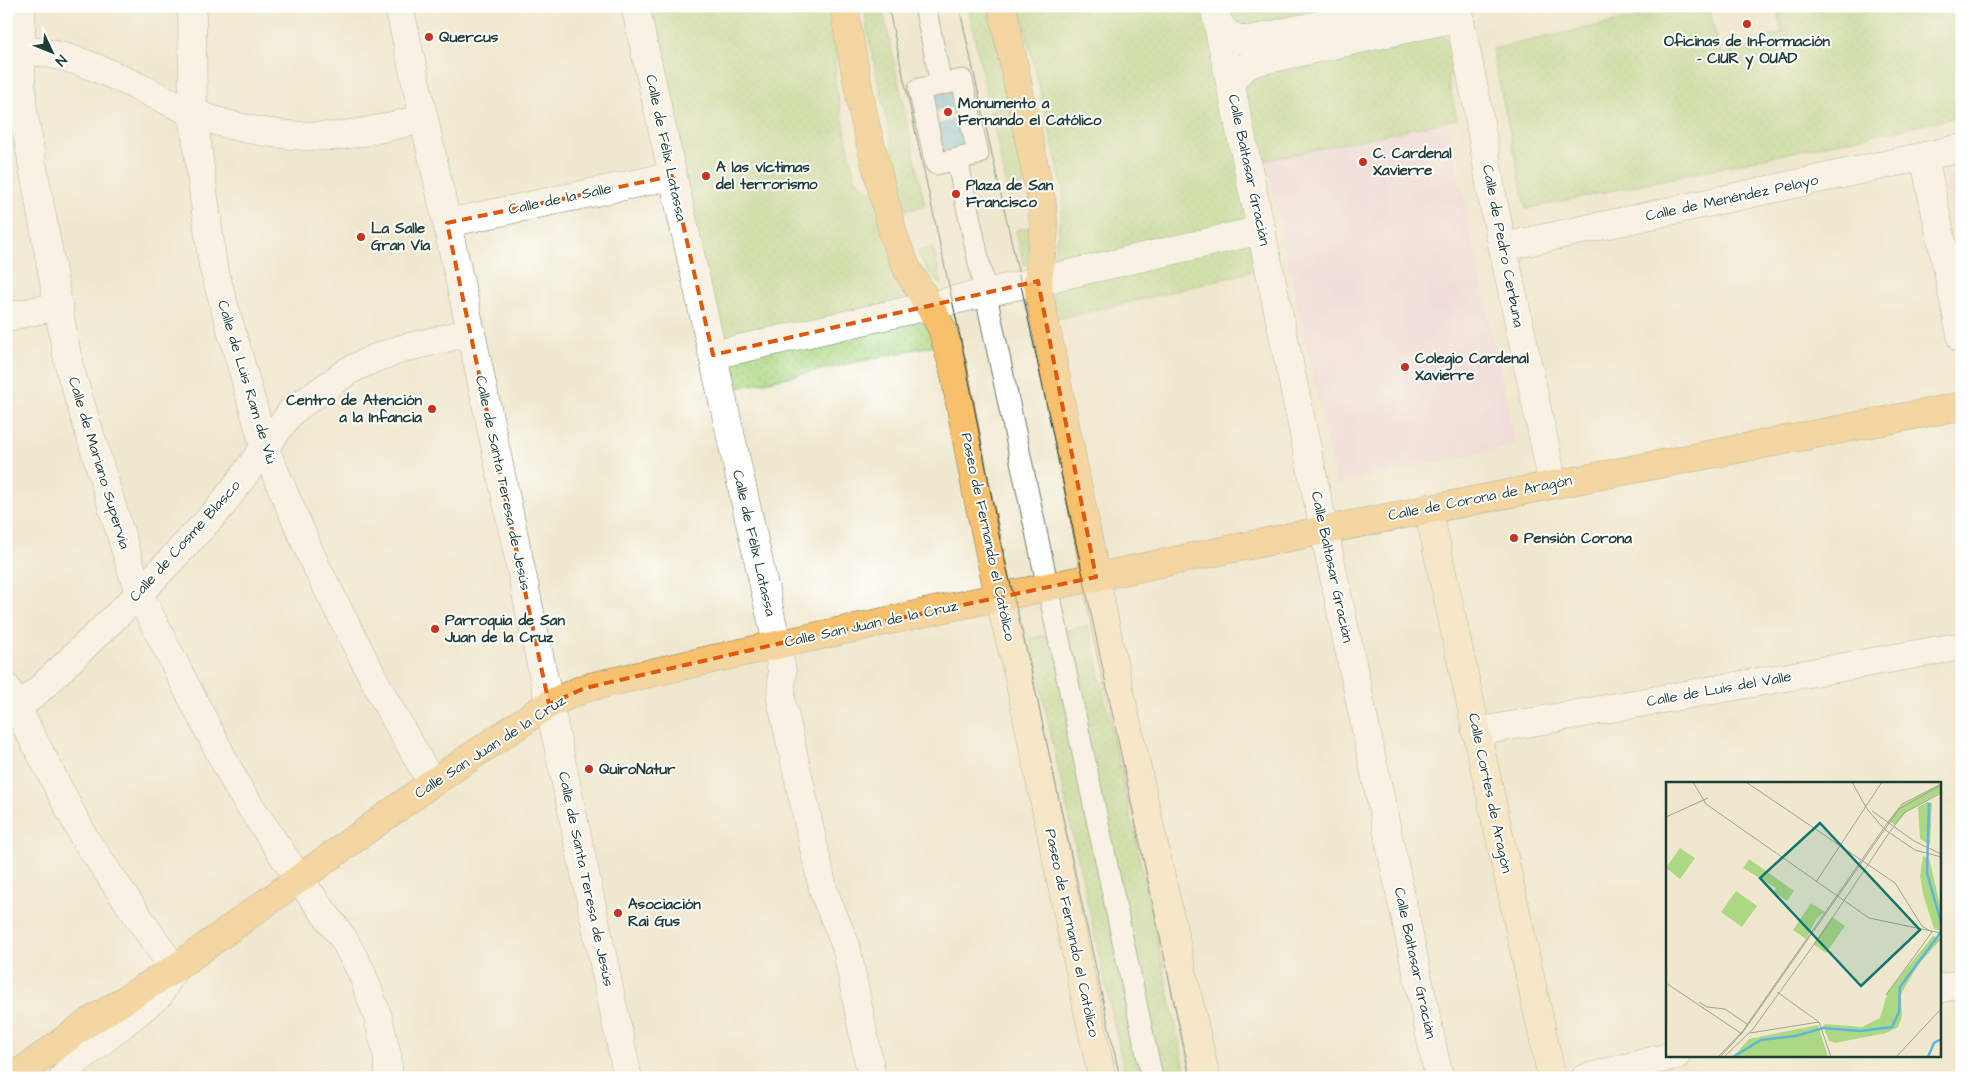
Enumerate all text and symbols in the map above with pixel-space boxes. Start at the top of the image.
marker: Oficinas de Información - CIUR y OUAD [1741,18,1753,30]
place label: Quercus [439,27,499,48]
north arrow [28,28,78,78]
marker: Quercus [423,31,435,43]
place label: Oficinas de Información - CIUR y OUAD [1664,31,1830,70]
text: N [50,50,71,70]
street label: Calle de Félix Latassa [640,73,692,224]
street label: Calle Baltasar Gracián [1223,92,1275,248]
place label: Monumento a Fernando el Católico [958,93,1102,131]
marker: Monumento a Fernando el Católico [942,106,954,118]
place label: C. Cardenal Xavierre [1373,143,1452,181]
marker: C. Cardenal Xavierre [1357,156,1369,168]
place label: A las víctimas del terrorismo [715,157,818,195]
street label: Calle de Pedro Cerbuna [1477,163,1529,329]
street label: Calle de Menéndez Pelayo [1644,169,1821,228]
marker: A las víctimas del terrorismo [700,170,712,182]
place label: Plaza de San Francisco [966,175,1054,213]
street label: Calle de la Salle [506,178,614,220]
marker: Plaza de San Francisco [950,188,962,200]
place label: La Salle Gran Vía [371,218,430,256]
marker: La Salle Gran Vía [355,231,367,243]
street label: Calle de Luis Ram de Viú [212,298,282,467]
place label: Colegio Cardenal Xavierre [1415,348,1529,386]
marker: Colegio Cardenal Xavierre [1399,361,1411,373]
street label: Calle de Mariano Supervía [63,374,135,552]
street label: Calle de Santa Teresa de Jesús [470,374,536,593]
place label: Centro de Atención a la Infancia [286,390,422,428]
marker: Centro de Atención a la Infancia [426,403,438,415]
street label: Paseo de Fernando el Católico [956,431,1020,644]
street label: Calle de Félix Latassa [727,468,781,619]
street label: Calle de Corona de Aragón [1386,470,1574,527]
street label: Calle de Cosme Blasco [125,475,246,607]
street label: Calle Baltasar Gracián [1306,489,1358,645]
place label: Pensión Corona [1524,528,1632,549]
marker: Pensión Corona [1508,532,1520,544]
street label: Calle San Juan de la Cruz [783,595,960,653]
place label: Parroquia de San Juan de la Cruz [444,610,566,648]
marker: Parroquia de San Juan de la Cruz [429,623,441,635]
street label: Calle de Luis del Valle [1645,666,1793,712]
street label: Calle San Juan de la Cruz [410,690,570,804]
street label: Calle Cortes de Aragón [1462,711,1517,876]
place label: QuiroNatur [599,759,676,780]
marker: QuiroNatur [583,763,595,775]
street label: Calle de Santa Teresa de Jesús [553,770,619,989]
inset map [1666,782,1940,1056]
street label: Paseo de Fernando el Católico [1040,827,1104,1040]
street label: Calle Baltasar Gracián [1389,885,1441,1041]
place label: Asociación Rai Gus [628,894,701,932]
marker: Asociación Rai Gus [612,907,624,919]

